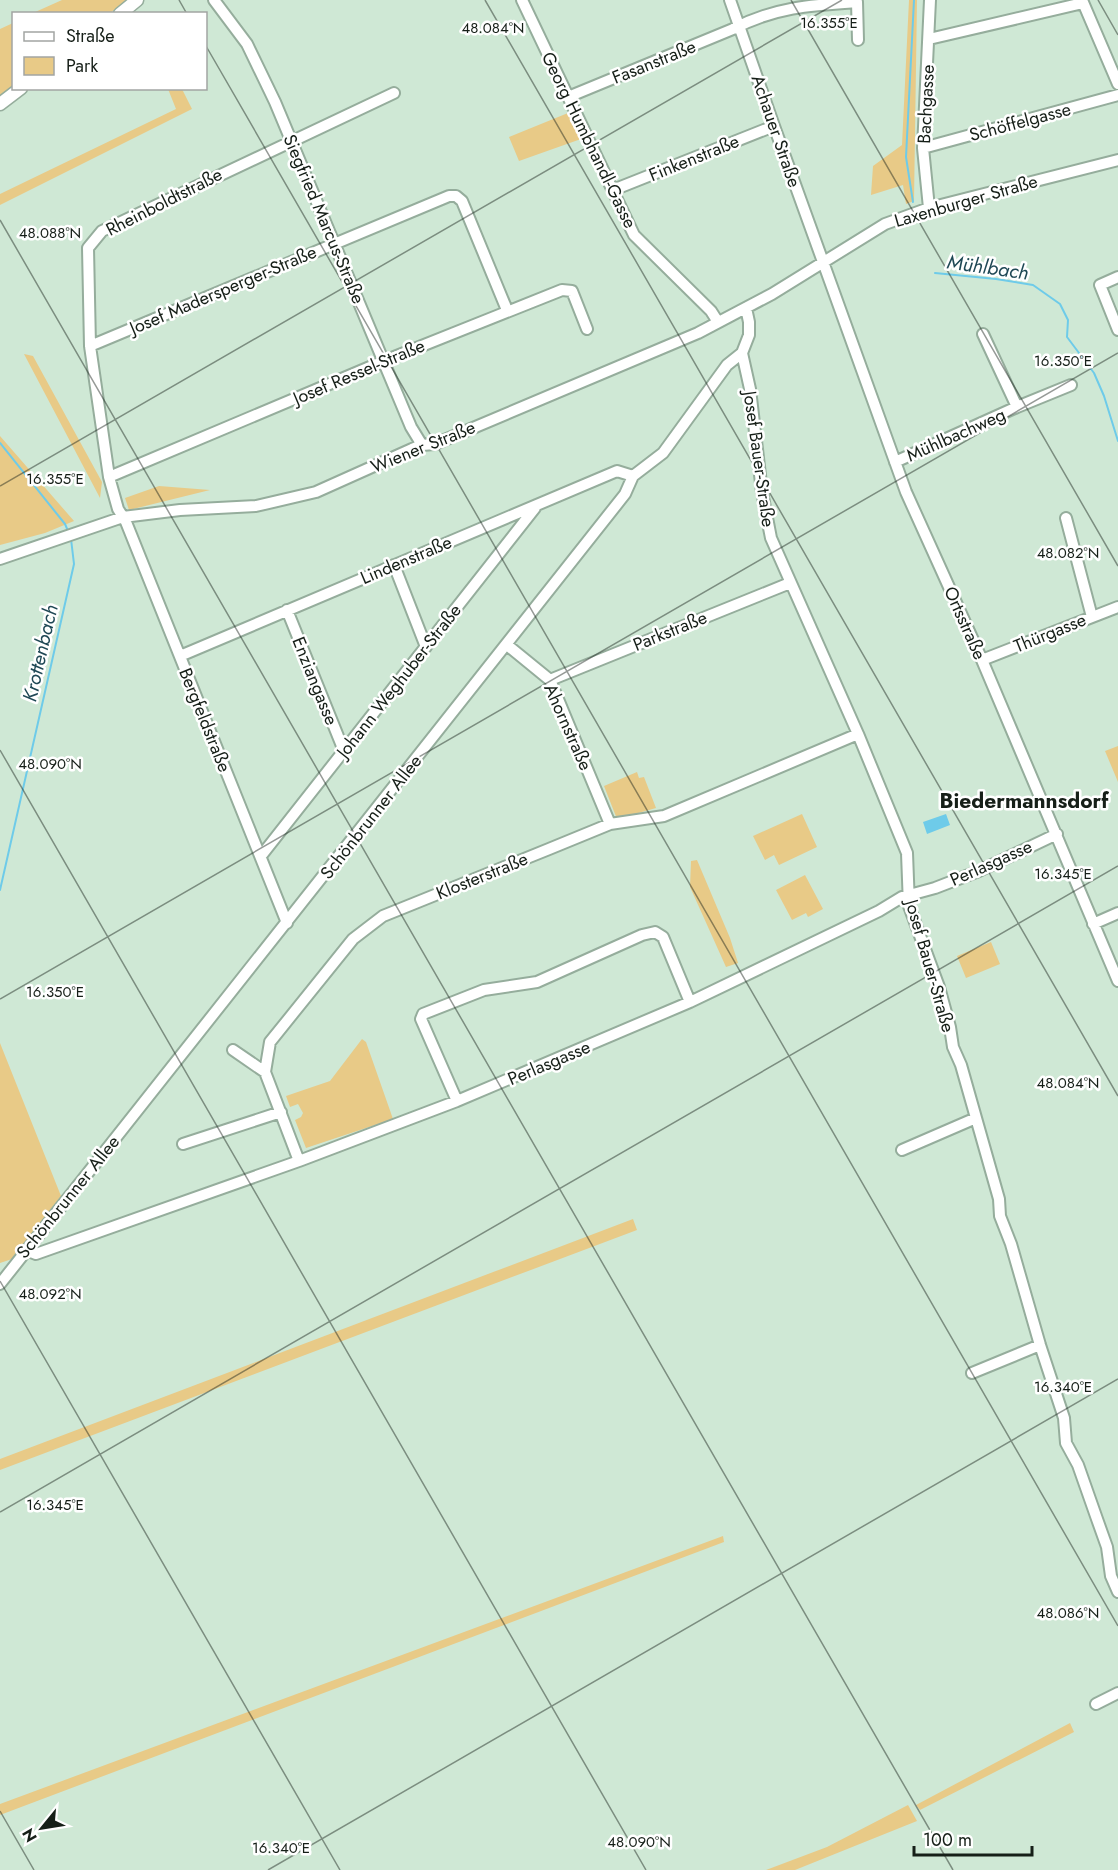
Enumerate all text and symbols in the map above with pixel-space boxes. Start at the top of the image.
legend [12,12,207,90]
text: 16.355°E [800,12,858,34]
text: 48.084°N [462,17,524,39]
text: Straße [66,23,114,49]
street label: Fasanstraße [608,33,700,91]
street label: Georg Humbhandl-Gasse [535,47,643,233]
text: Park [66,53,98,79]
street label: Bachgasse [911,64,941,144]
street label: Achauer Straße [745,71,807,191]
street label: Schöffelgasse [966,96,1074,148]
street label: Finkenstraße [645,128,743,188]
street label: Siegfried Marcus-Straße [277,130,371,308]
street label: Rheinboldtstraße [101,161,227,243]
street label: Laxenburger Straße [891,168,1041,234]
text: 48.088°N [19,222,81,244]
street label: Josef Madersperger-Straße [124,239,320,342]
water label: Mühlbach [945,247,1031,288]
street label: Josef Ressel-Straße [287,333,429,412]
text: 16.350°E [1034,350,1092,372]
street label: Josef Bauer-Straße [736,387,781,529]
street label: Mühlbachweg [902,402,1010,468]
street label: Wiener Straße [367,414,479,480]
text: 16.355°E [26,468,84,490]
street label: Lindenstraße [356,529,456,591]
text: 48.082°N [1037,542,1099,564]
street label: Ortsstraße [937,582,993,664]
street label: Johann Weghuber-Straße [329,598,468,765]
water label: Krottenbach [15,602,66,705]
street label: Parkstraße [629,604,711,658]
street label: Thürgasse [1010,607,1090,659]
street label: Enziangasse [286,633,344,729]
street label: Bergfeldstraße [172,664,238,776]
street label: Ahornstraße [537,679,599,775]
street label: Schönbrunner Allee [314,749,428,885]
text: 48.090°N [18,753,82,775]
district label: Biedermannsdorf [940,786,1109,816]
street label: Perlasgasse [946,833,1036,893]
street label: Klosterstraße [432,846,532,906]
text: 16.345°E [1034,863,1092,885]
street label: Josef Bauer-Straße [898,895,961,1035]
text: 16.350°E [26,981,84,1003]
street label: Perlasgasse [504,1034,594,1092]
text: 48.084°N [1037,1072,1099,1094]
street label: Schönbrunner Allee [10,1130,126,1264]
text: 48.092°N [18,1283,82,1305]
text: 16.340°E [1034,1376,1092,1398]
text: 16.345°E [26,1494,84,1516]
text: 48.086°N [1037,1602,1099,1624]
north arrow [12,1798,72,1858]
scale bar [914,1819,1032,1857]
text: N [16,1824,43,1847]
text: 100 m [923,1827,972,1853]
text: 48.090°N [607,1831,671,1853]
text: 16.340°E [252,1837,310,1859]

